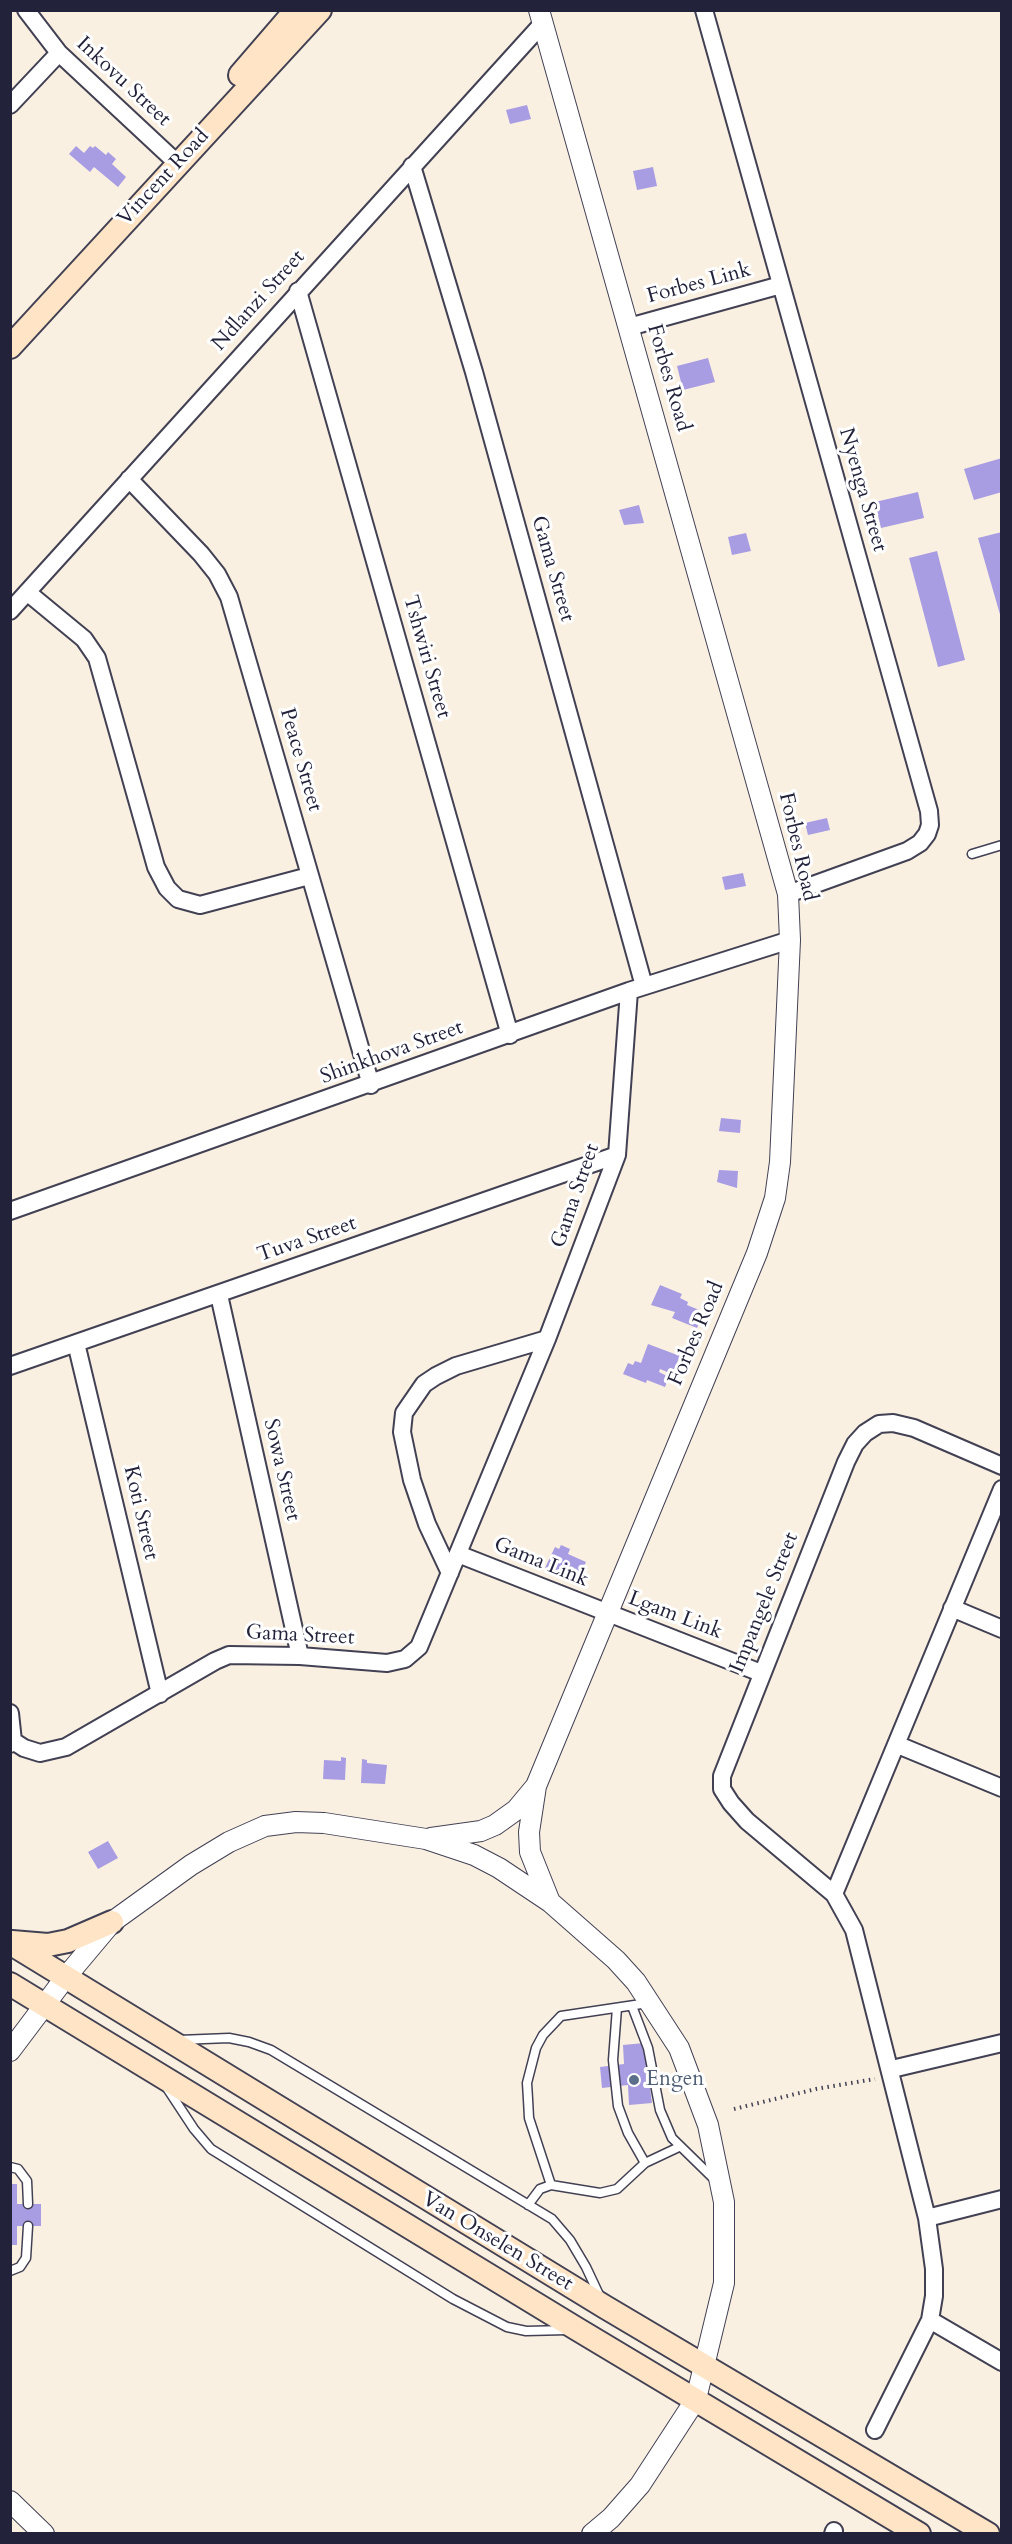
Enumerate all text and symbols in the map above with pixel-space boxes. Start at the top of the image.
street label: Inkovu Street [71,32,175,132]
street label: Vincent Road [113,125,215,231]
street label: Ndlanzi Street [207,245,311,357]
street label: Forbes Link [644,258,754,310]
street label: Forbes Road [641,321,695,435]
street label: Nyenga Street [832,425,892,555]
street label: Gama Street [525,513,579,625]
street label: Tshwiri Street [396,593,456,721]
street label: Peace Street [273,705,327,815]
street label: Forbes Road [772,790,822,904]
street label: Shinkhova Street [317,1016,467,1090]
street label: Gama Street [546,1141,606,1251]
street label: Tuva Street [254,1211,360,1269]
street label: Forbes Road [664,1278,730,1390]
street label: Sowa Street [257,1417,305,1523]
street label: Koti Street [117,1464,163,1562]
street label: Impangele Street [725,1529,805,1677]
street label: Gama Link [490,1533,592,1593]
street label: Lgam Link [624,1587,726,1645]
street label: Gama Street [245,1621,355,1651]
place label: Engen [646,2067,704,2093]
marker: Engen [627,2073,641,2087]
street label: Van Onselen Street [417,2187,577,2297]

